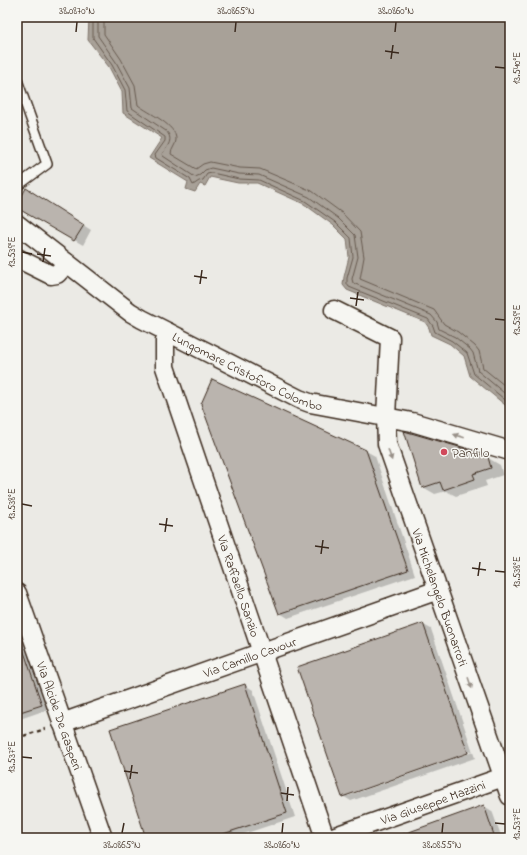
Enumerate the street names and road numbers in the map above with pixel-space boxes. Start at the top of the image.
street label: Lungomare Cristoforo Colombo [169,328,324,416]
street label: Via Michelangelo Buonarroti [406,525,472,669]
street label: Via Raffaello Sanzio [211,532,264,640]
street label: Via Camillo Cavour [200,632,300,684]
street label: Via Alcide De Gasperi [30,658,86,773]
street label: Via Giuseppe Mazzini [377,776,488,831]

